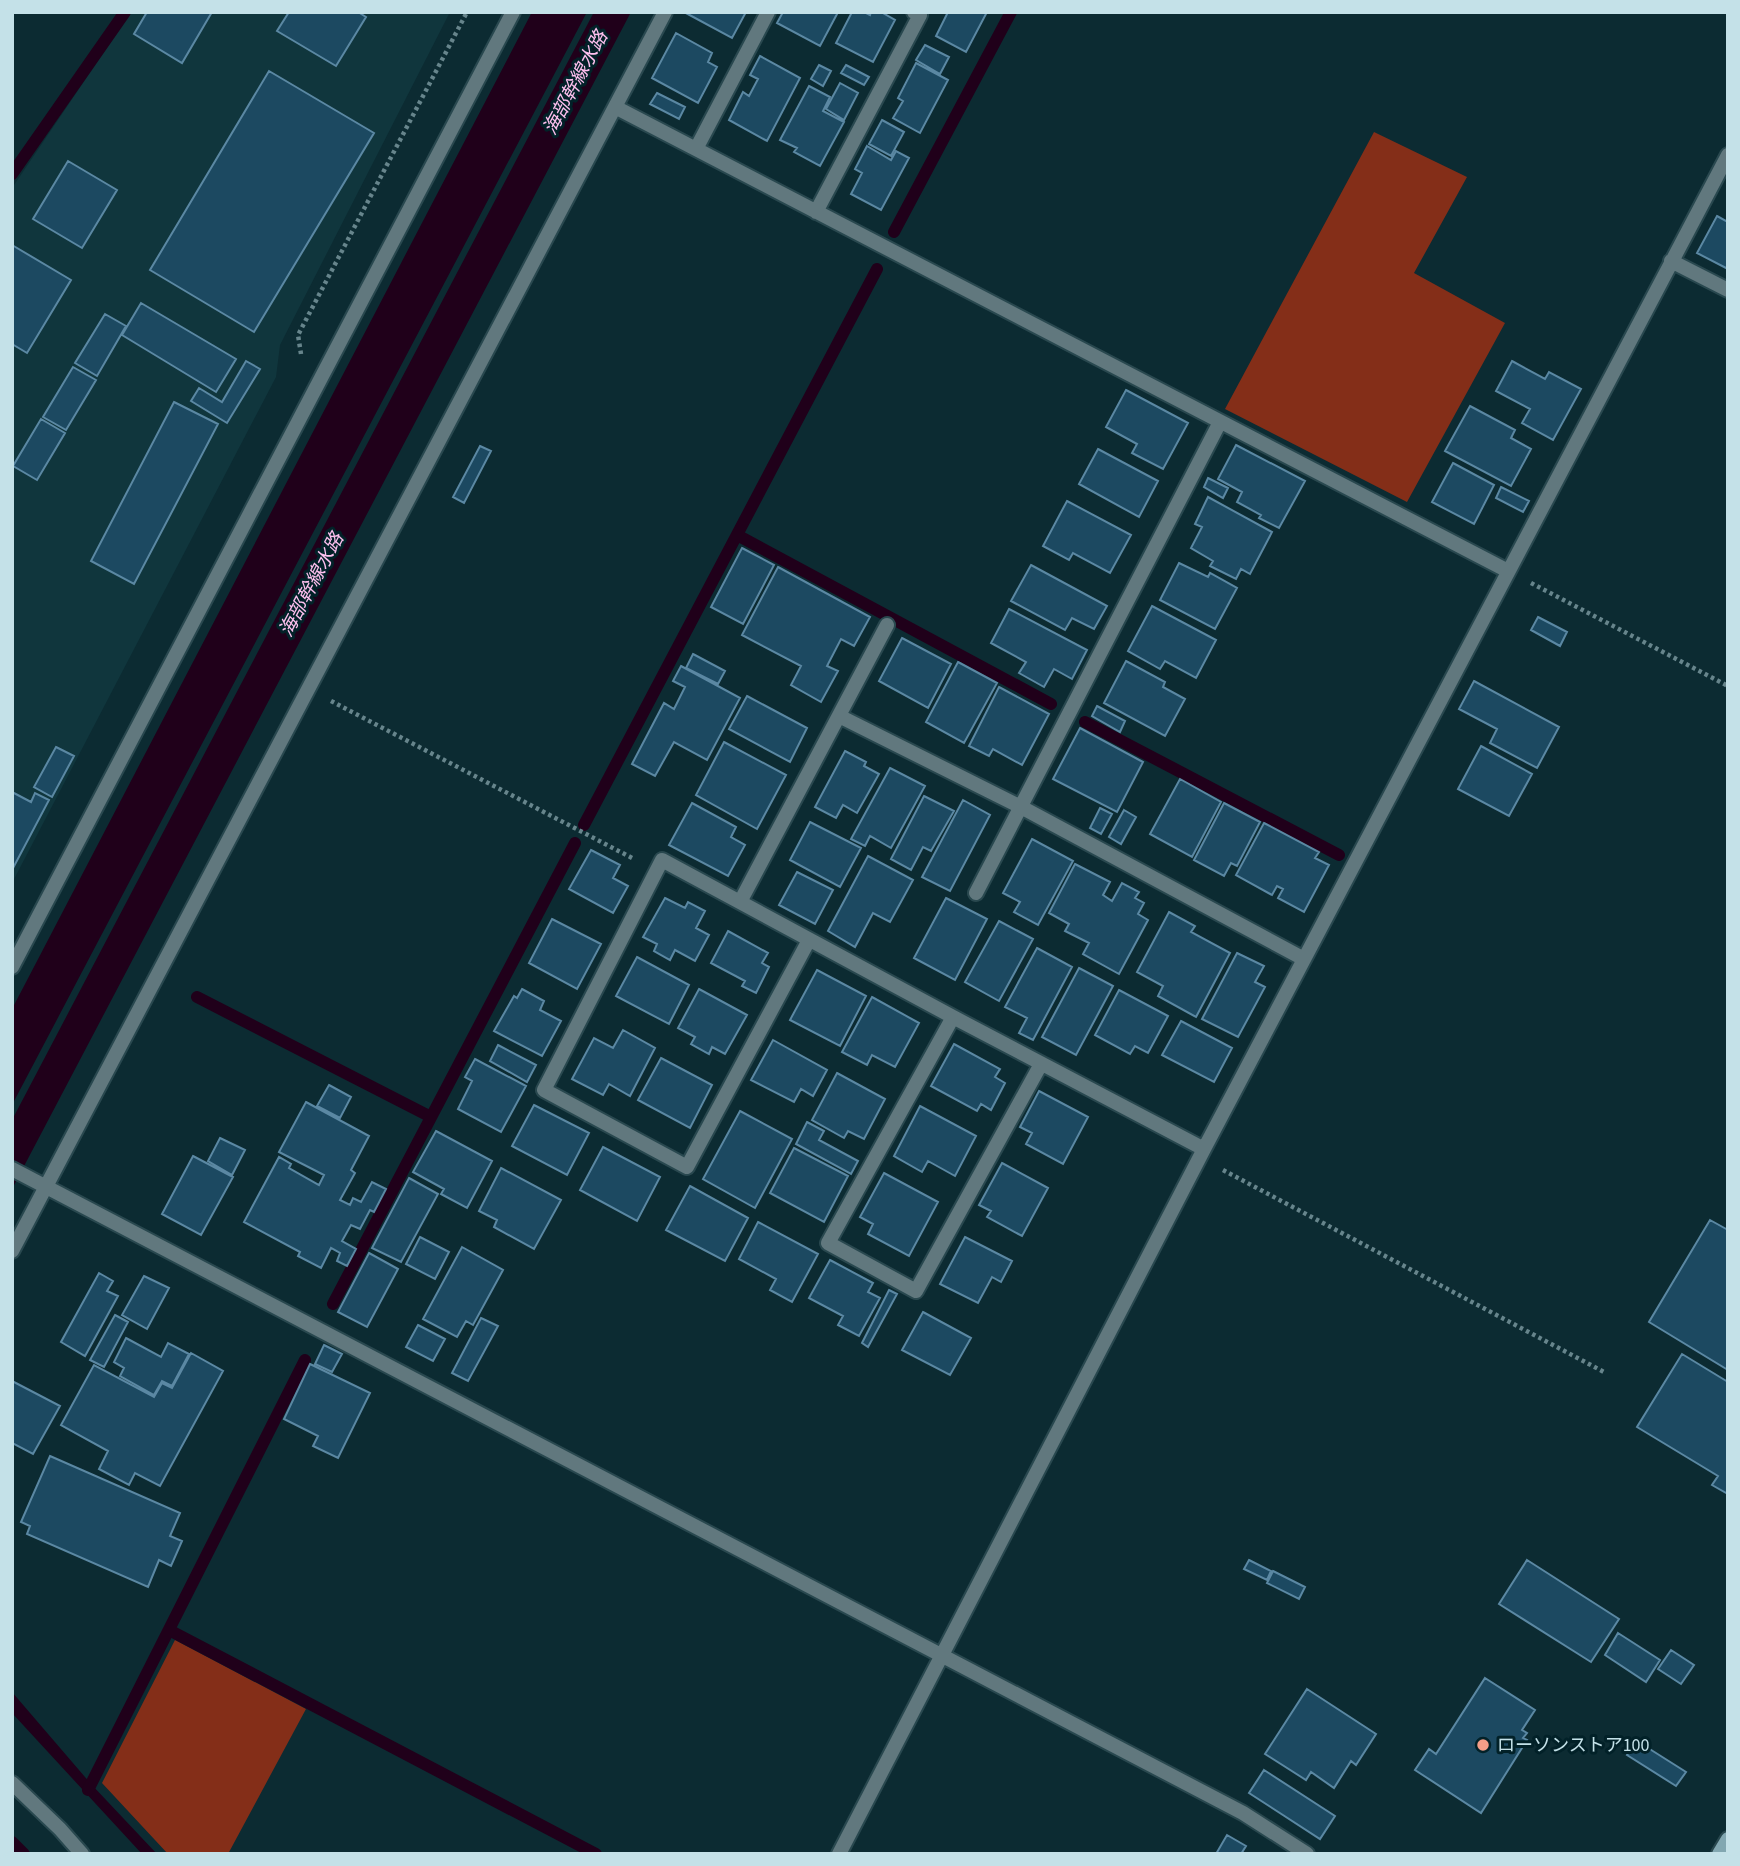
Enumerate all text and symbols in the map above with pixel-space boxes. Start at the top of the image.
water label: 海部幹線水路 [537,25,616,140]
water label: 海部幹線水路 [273,527,352,642]
place label: ローソンストア100 [1497,1733,1650,1758]
marker: ローソンストア100 [1475,1737,1491,1753]

